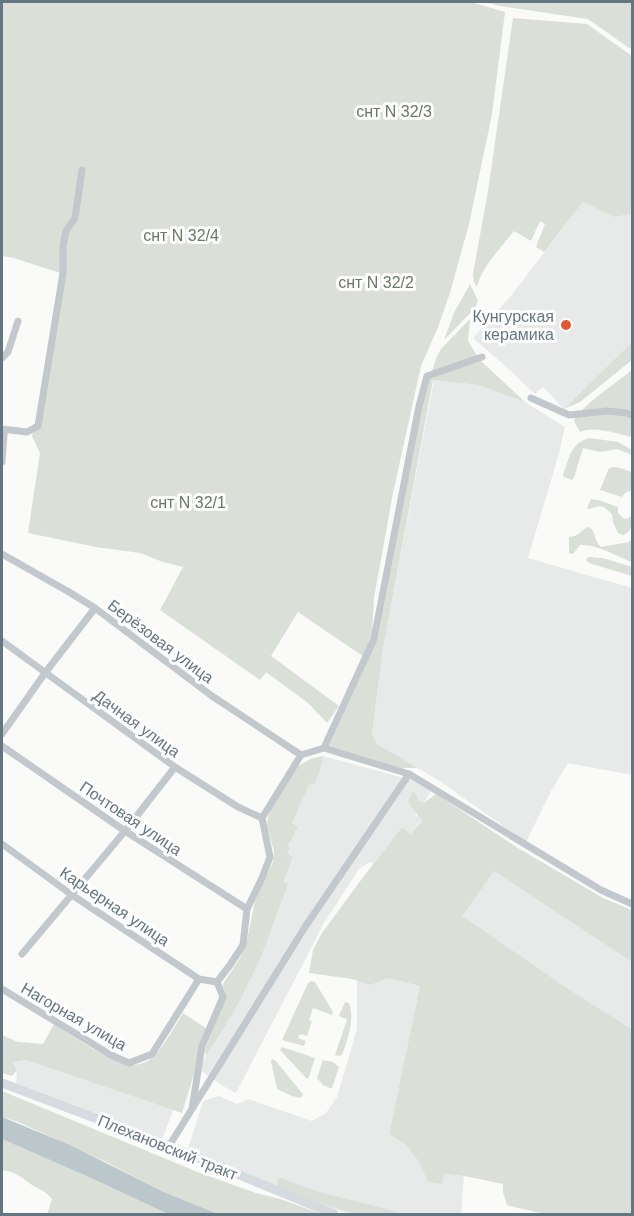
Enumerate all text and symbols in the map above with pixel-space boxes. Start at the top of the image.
park label: снт N 32/3 [356,103,432,120]
park label: снт N 32/4 [143,227,219,244]
park label: снт N 32/2 [338,274,414,291]
place label: Кунгурская керамика [472,308,554,343]
marker: Кунгурская керамика [559,318,573,332]
park label: снт N 32/1 [150,494,226,511]
street label: Берёзовая улица [105,596,217,687]
street label: Дачная улица [90,686,183,760]
street label: Почтовая улица [77,778,185,859]
street label: Карьерная улица [57,864,173,949]
street label: Нагорная улица [18,979,129,1053]
street label: Плехановский тракт [96,1112,241,1184]

